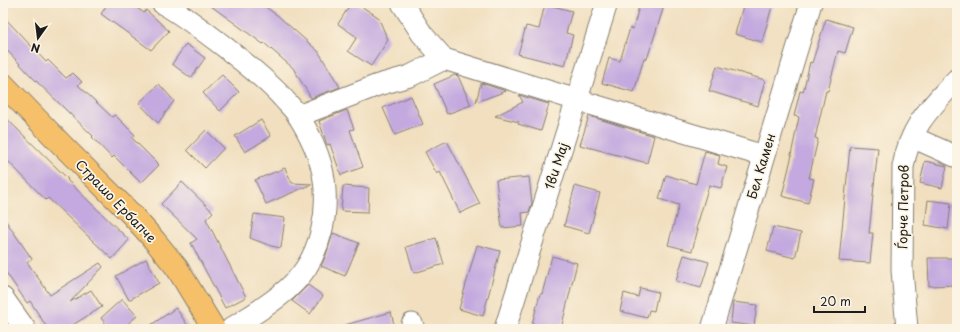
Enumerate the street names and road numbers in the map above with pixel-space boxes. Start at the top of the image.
street label: Бел Камен [741,131,780,201]
street label: 1ви Мај [539,140,572,192]
street label: Страшо Ербапче [72,155,161,247]
street label: Ѓорче Петров [892,164,913,249]

